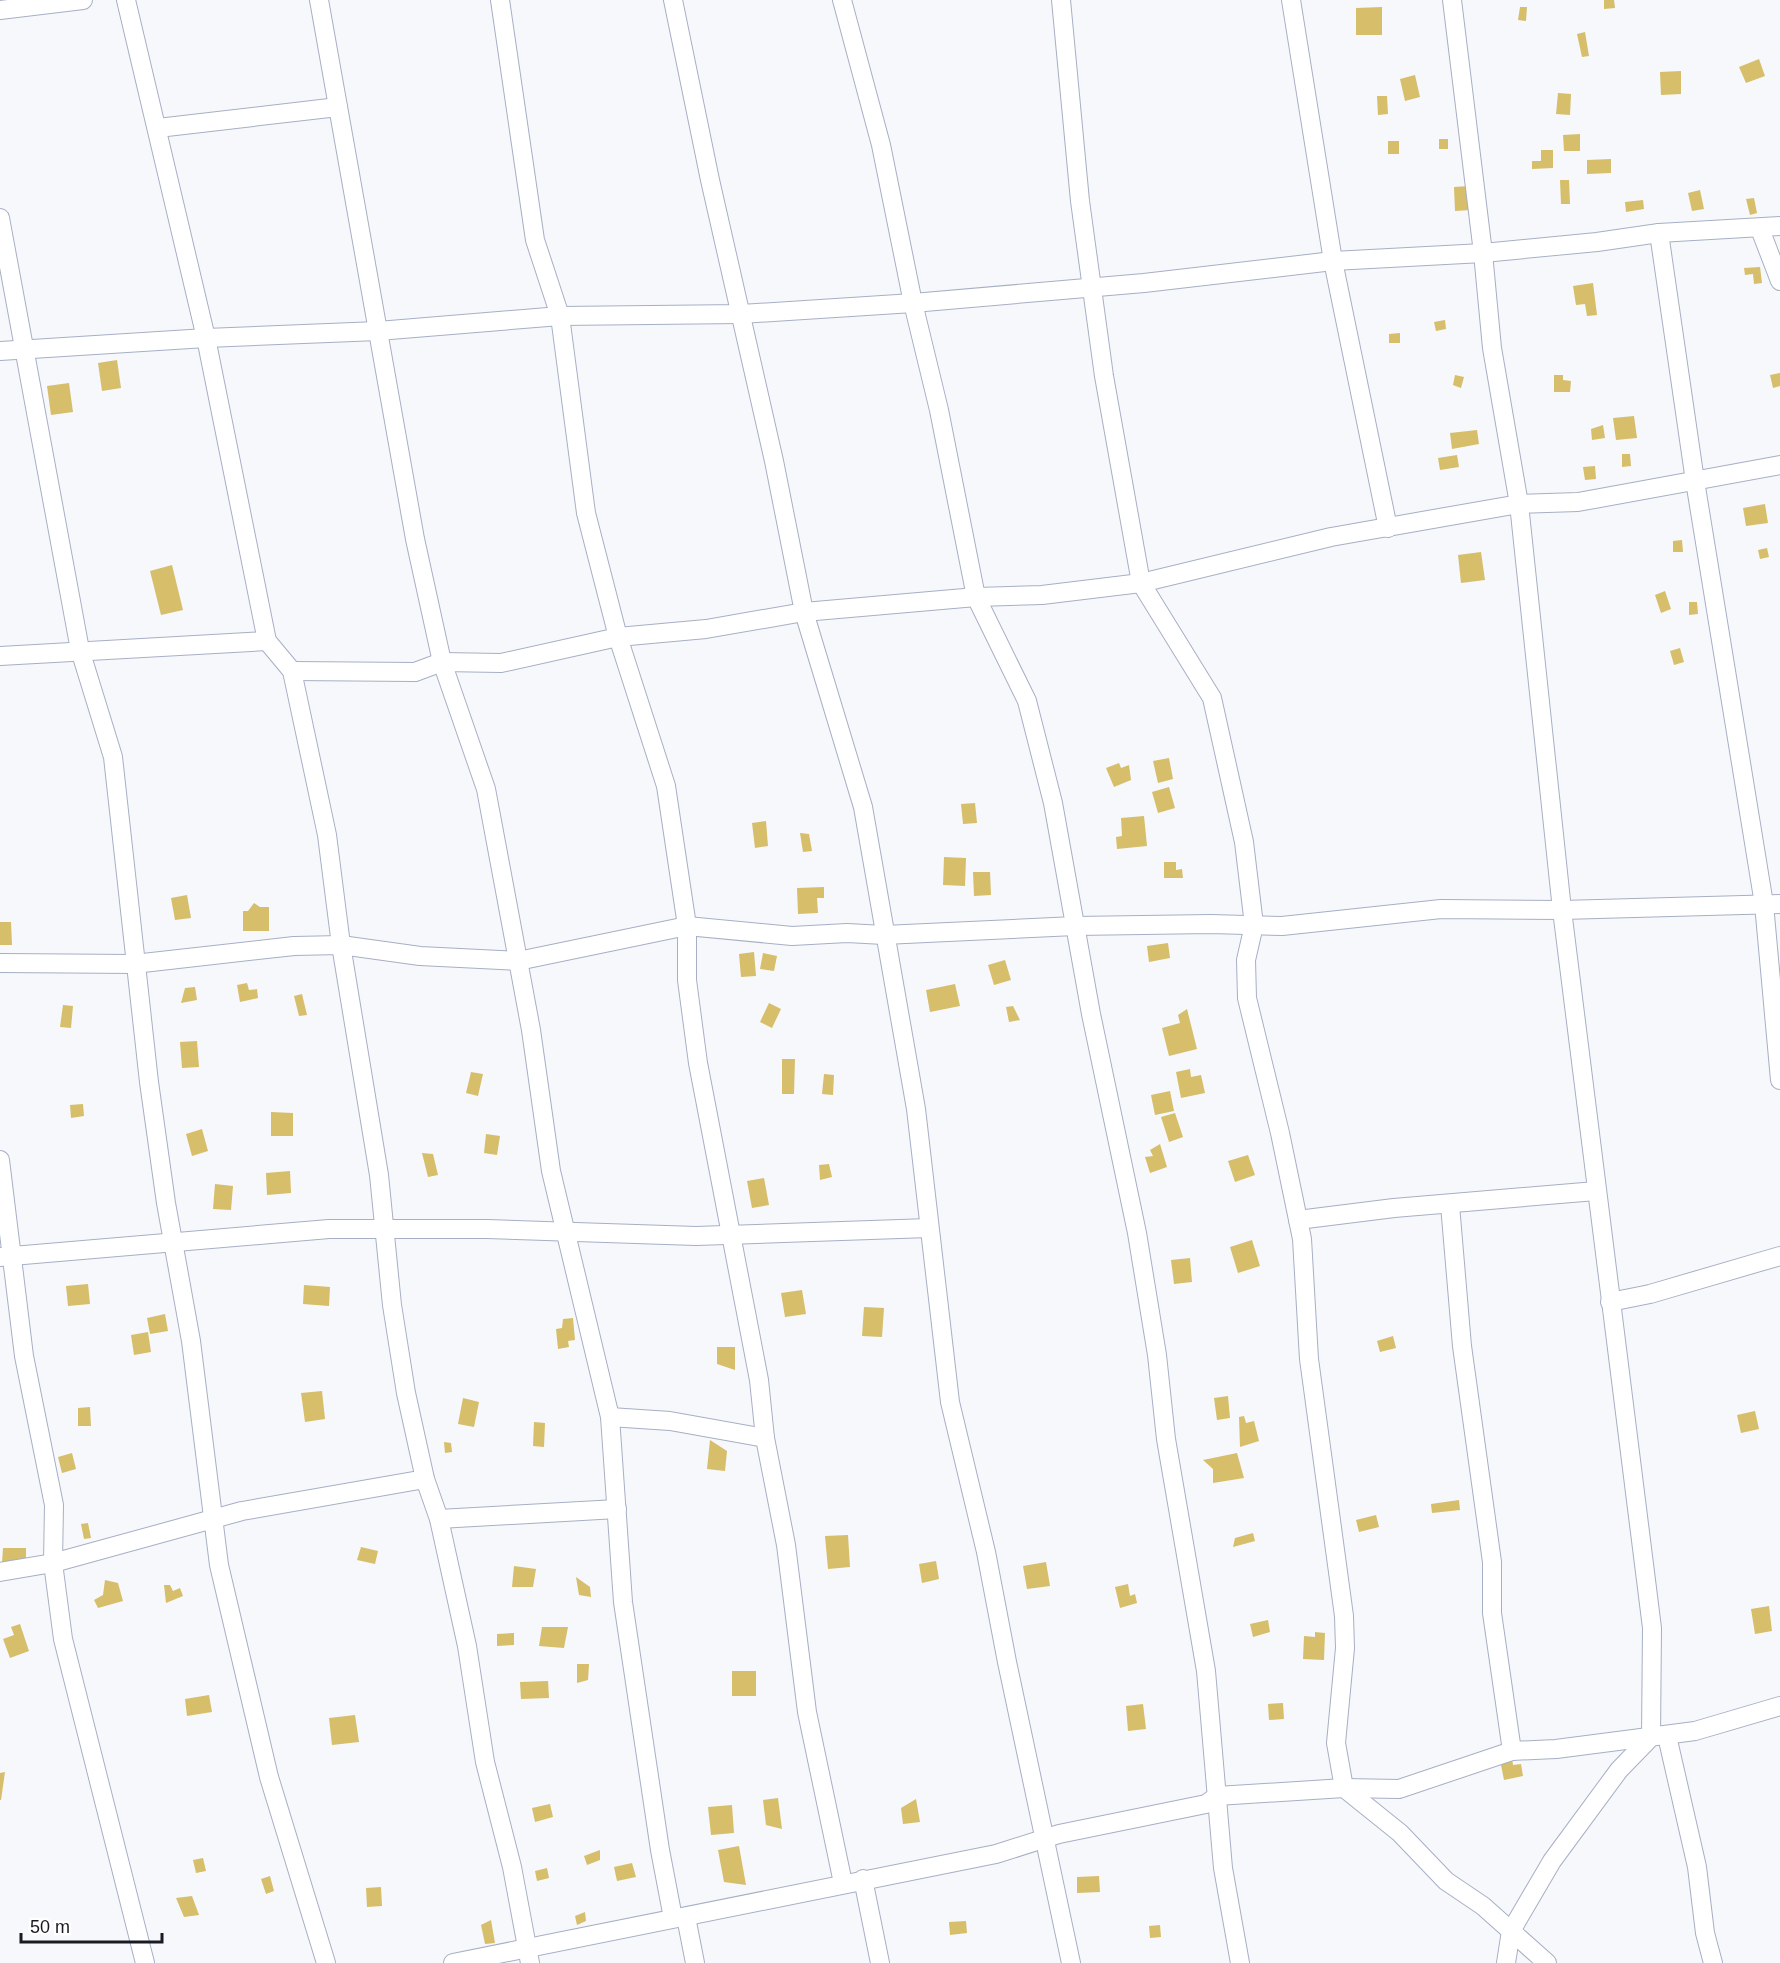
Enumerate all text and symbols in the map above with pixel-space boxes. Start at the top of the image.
scale bar [21,1906,162,1944]
text: 50 m [30,1917,70,1937]

